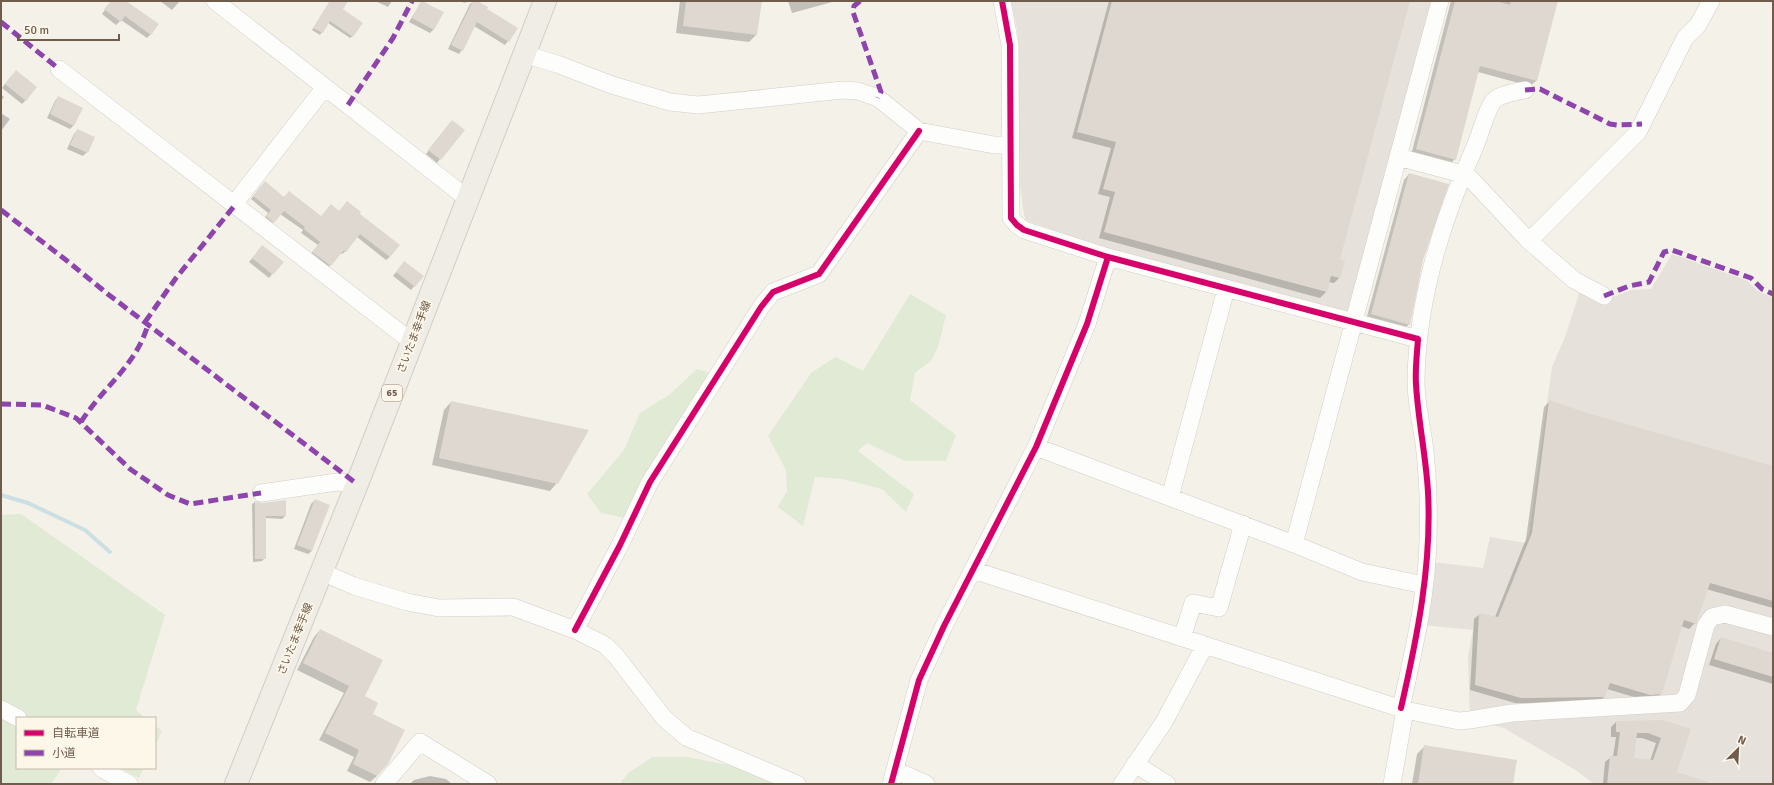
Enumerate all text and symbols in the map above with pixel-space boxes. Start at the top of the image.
scale bar [18,16,119,42]
text: 50 m [24,23,49,38]
street label: さいたま幸手線 [394,299,434,375]
road number: 65 [382,385,402,401]
street label: さいたま幸手線 [275,601,315,677]
legend [16,717,156,769]
text: 自転車道 [52,726,100,741]
north arrow [1718,729,1758,769]
text: N [1736,733,1748,748]
text: 小道 [52,746,76,761]

